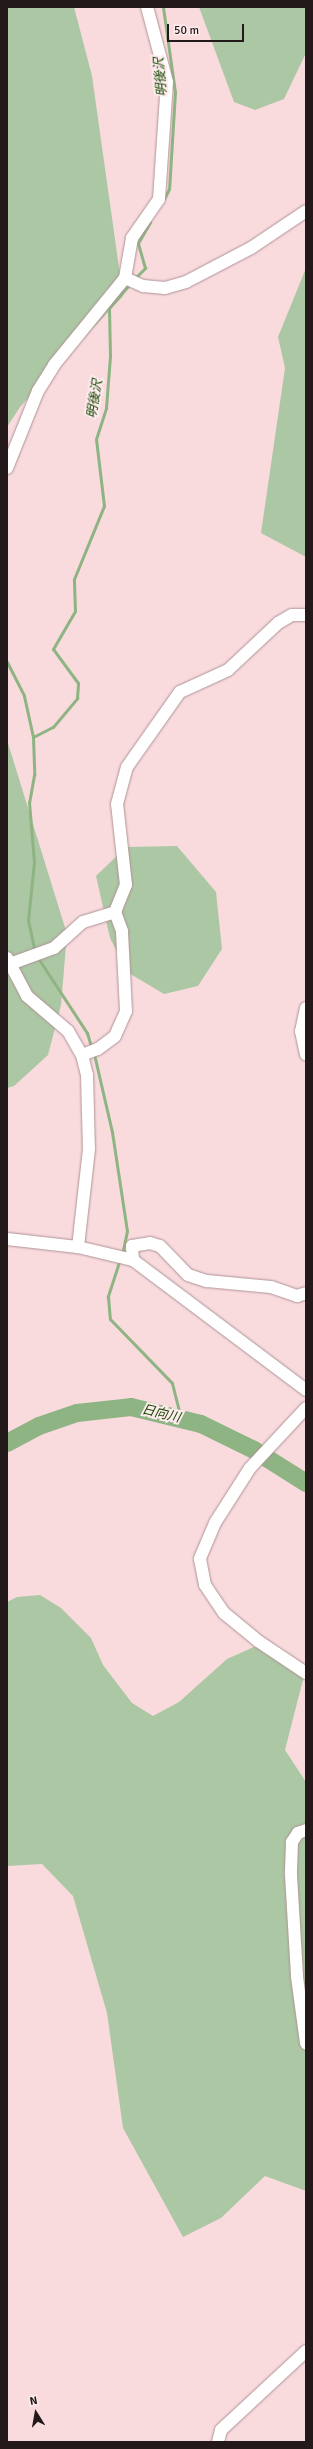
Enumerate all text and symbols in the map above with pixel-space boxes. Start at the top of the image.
scale bar [169,16,246,42]
text: 50 m [174,23,199,38]
water label: 明後沢 [152,57,170,97]
water label: 明後沢 [84,378,106,420]
water label: 日向川 [140,1402,182,1426]
north arrow [16,2393,56,2433]
text: N [29,2394,39,2408]

